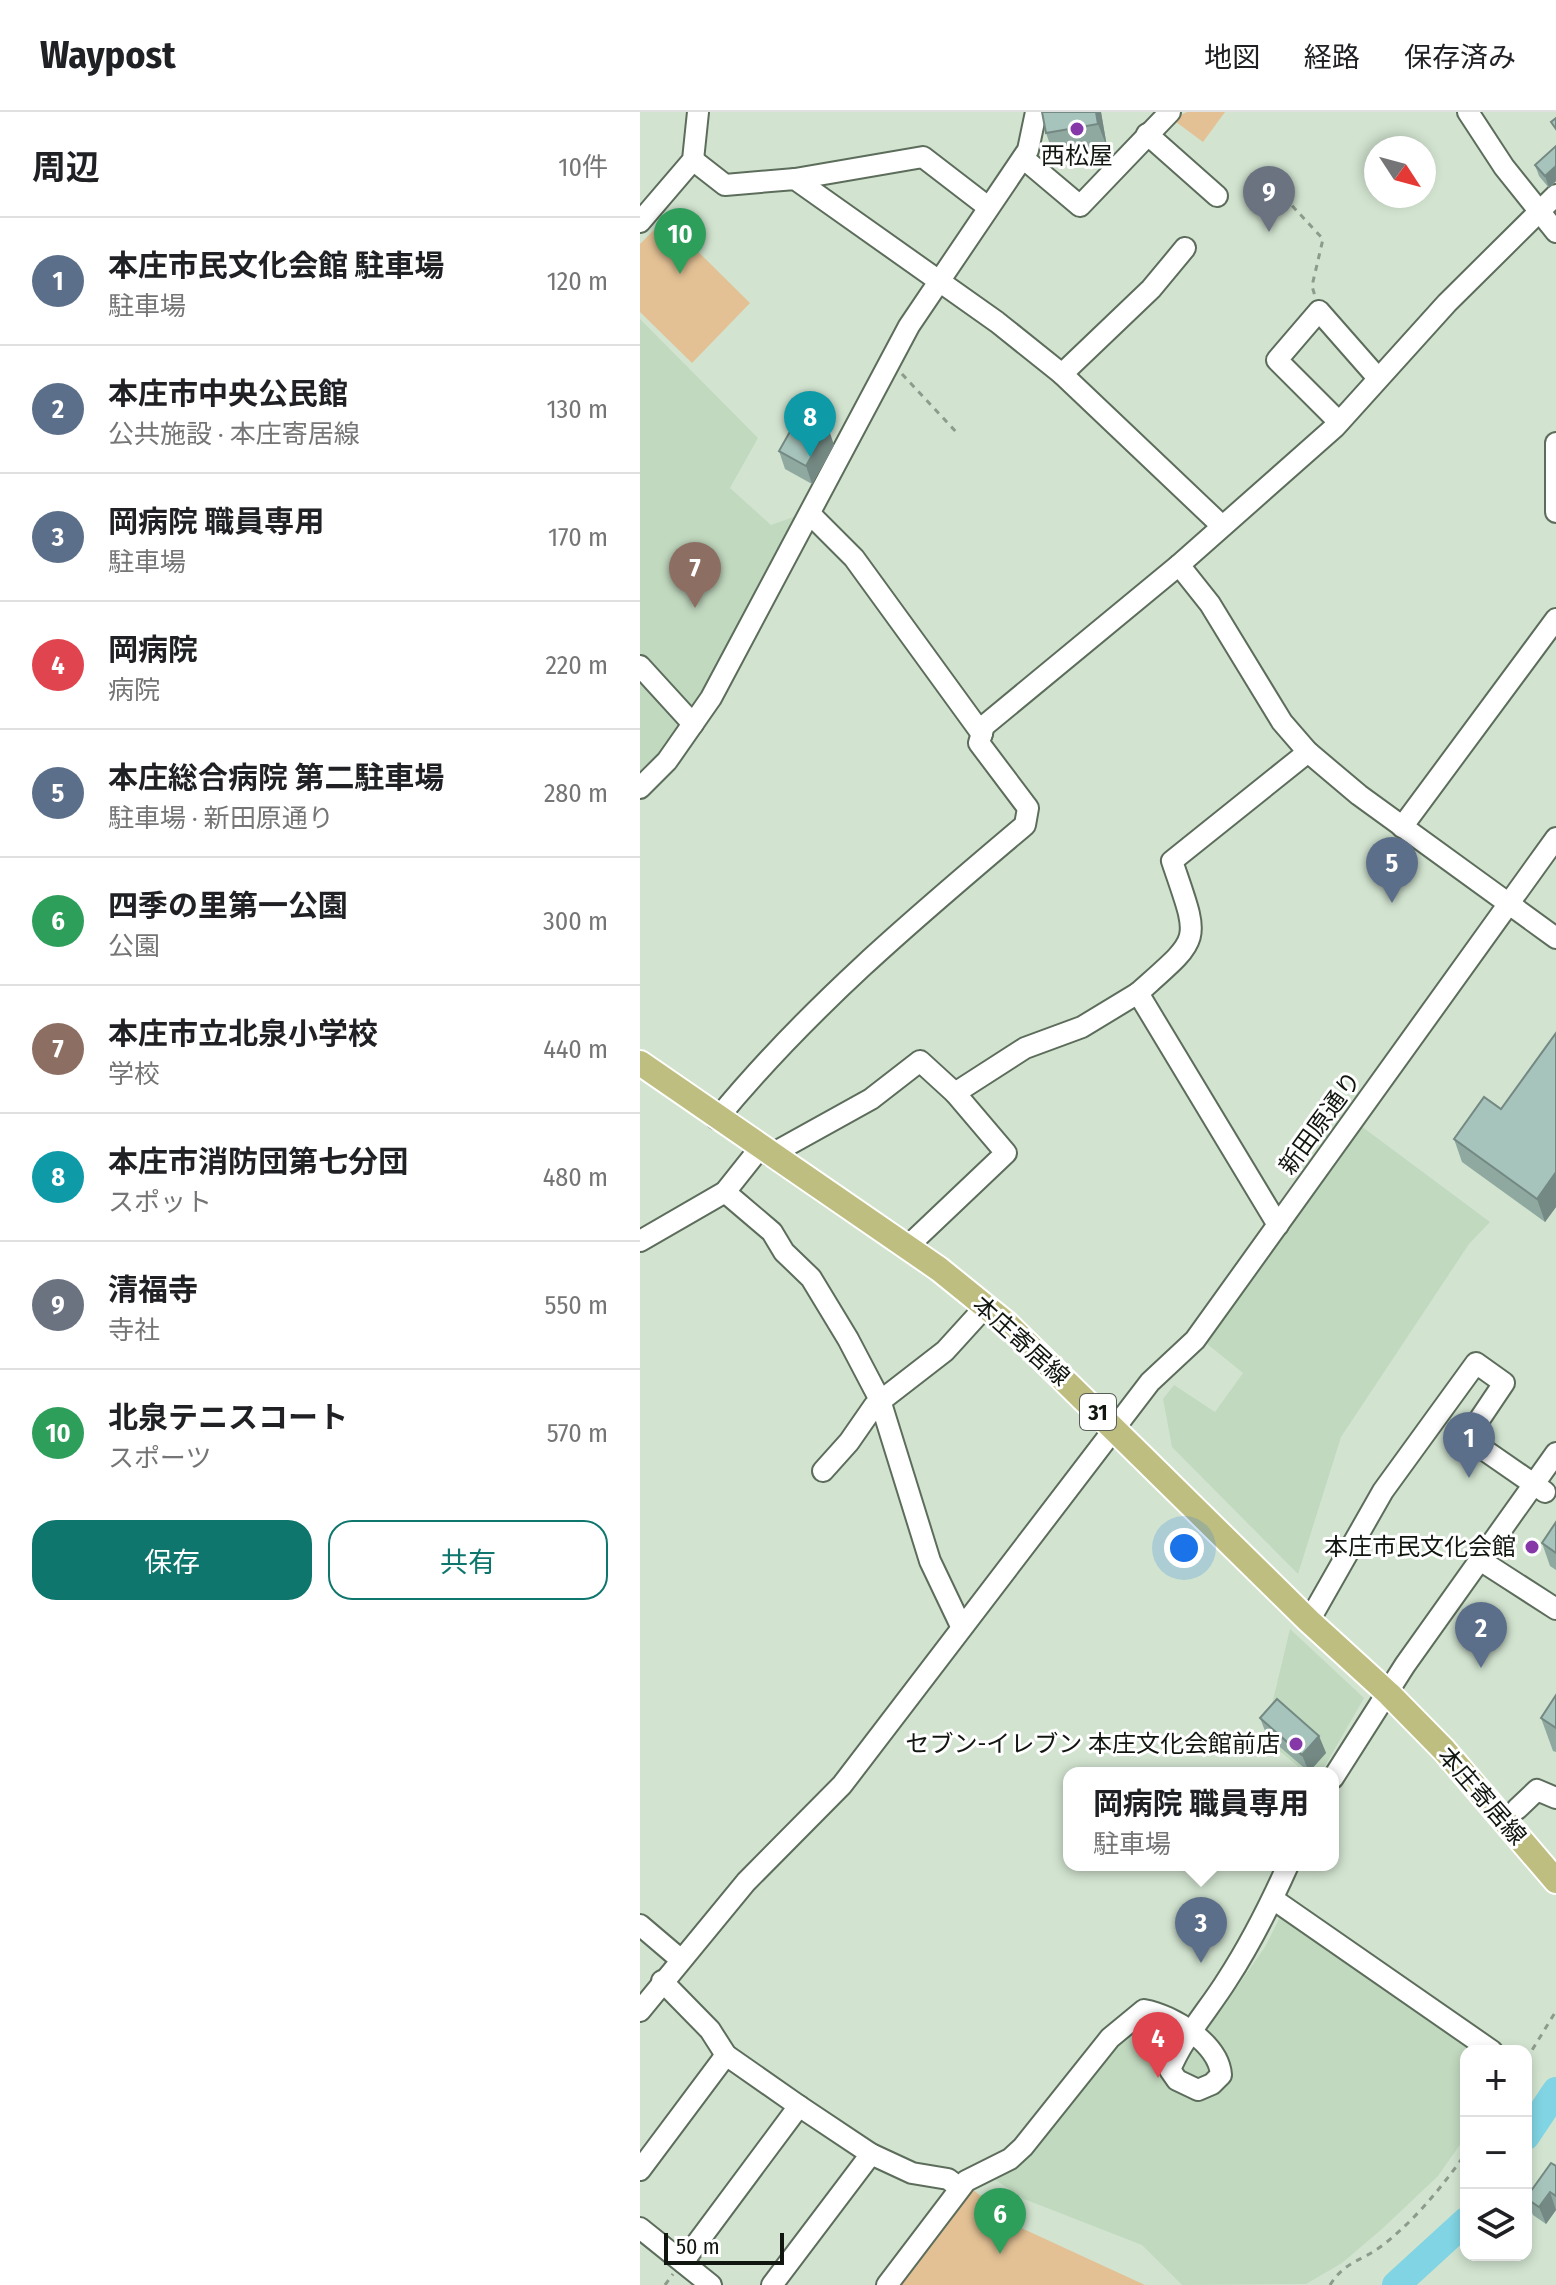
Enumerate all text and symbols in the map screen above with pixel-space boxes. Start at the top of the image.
text: Waypost [40,32,176,78]
text: 地図 [1204,41,1260,74]
text: 経路 [1304,41,1360,74]
text: 保存済み [1404,41,1516,74]
marker: 西松屋 [1068,120,1086,138]
north arrow [1364,136,1436,208]
place label: 西松屋 [1041,142,1113,170]
text: 周辺 [32,147,100,188]
text: 10件 [558,152,608,183]
pin: 9 [1243,166,1295,232]
pin: 10 [654,208,706,274]
text: 本庄市民文化会館 駐車場 [108,248,444,284]
text: 1 [53,266,64,297]
text: 120 m [547,266,608,297]
text: 駐車場 [108,291,186,322]
text: 本庄市中央公民館 [108,376,348,412]
pin: 8 [784,391,836,457]
text: 2 [52,394,64,425]
text: 130 m [546,394,608,425]
text: 公共施設 · 本庄寄居線 [108,419,360,450]
text: 岡病院 職員専用 [108,504,324,540]
text: 3 [52,522,64,553]
text: 170 m [548,522,608,553]
pin: 7 [669,542,721,608]
text: 駐車場 [108,547,186,578]
text: 岡病院 [108,632,198,668]
text: 4 [51,650,65,681]
text: 220 m [545,650,608,681]
text: 病院 [108,675,160,706]
text: 本庄総合病院 第二駐車場 [108,760,444,796]
text: 5 [52,778,64,809]
text: 280 m [544,778,608,809]
text: 駐車場 · 新田原通り [108,803,334,834]
pin: 5 [1366,837,1418,903]
text: 四季の里第一公園 [108,888,348,924]
text: 6 [51,906,65,937]
text: 300 m [543,906,608,937]
text: 公園 [108,931,160,962]
text: 本庄市立北泉小学校 [108,1016,378,1052]
text: 7 [52,1034,64,1065]
text: 440 m [543,1034,608,1065]
text: 学校 [108,1059,160,1090]
street label: 新田原通り [1273,1066,1367,1180]
text: 本庄市消防団第七分団 [108,1144,408,1180]
text: 8 [51,1162,65,1193]
text: 480 m [543,1162,608,1193]
text: スポット [108,1187,212,1218]
text: 清福寺 [108,1272,198,1308]
text: 9 [51,1290,65,1321]
text: 550 m [545,1290,608,1321]
street label: 本庄寄居線 [967,1290,1075,1392]
text: 寺社 [108,1315,160,1346]
road number: 31 [1080,1394,1116,1430]
text: 北泉テニスコート [108,1400,348,1436]
pin: 1 [1443,1412,1495,1478]
text: 10 [45,1418,71,1449]
text: 570 m [547,1418,608,1449]
text: スポーツ [108,1443,211,1474]
button: 保存 [32,1520,312,1600]
button: 共有 [328,1520,608,1600]
your location [1164,1528,1204,1568]
place label: 本庄市民文化会館 [1324,1533,1516,1561]
marker: 本庄市民文化会館 [1523,1538,1541,1556]
pin: 2 [1455,1602,1507,1668]
place label: セブン-イレブン 本庄文化会館前店 [906,1730,1280,1758]
marker: セブン-イレブン 本庄文化会館前店 [1287,1735,1305,1753]
street label: 本庄寄居線 [1432,1742,1532,1850]
popup [1063,1767,1339,1871]
text: 岡病院 職員専用 [1093,1786,1309,1822]
text: 駐車場 [1093,1829,1171,1860]
pin: 3 [1175,1897,1227,1963]
pin: 4 [1132,2012,1184,2078]
map controls [1460,2045,1532,2261]
button: + [1460,2045,1532,2117]
button: − [1460,2117,1532,2189]
pin: 6 [974,2188,1026,2254]
button: layers [1460,2189,1532,2261]
scale bar [664,2229,784,2265]
text: 50 m [676,2233,720,2260]

